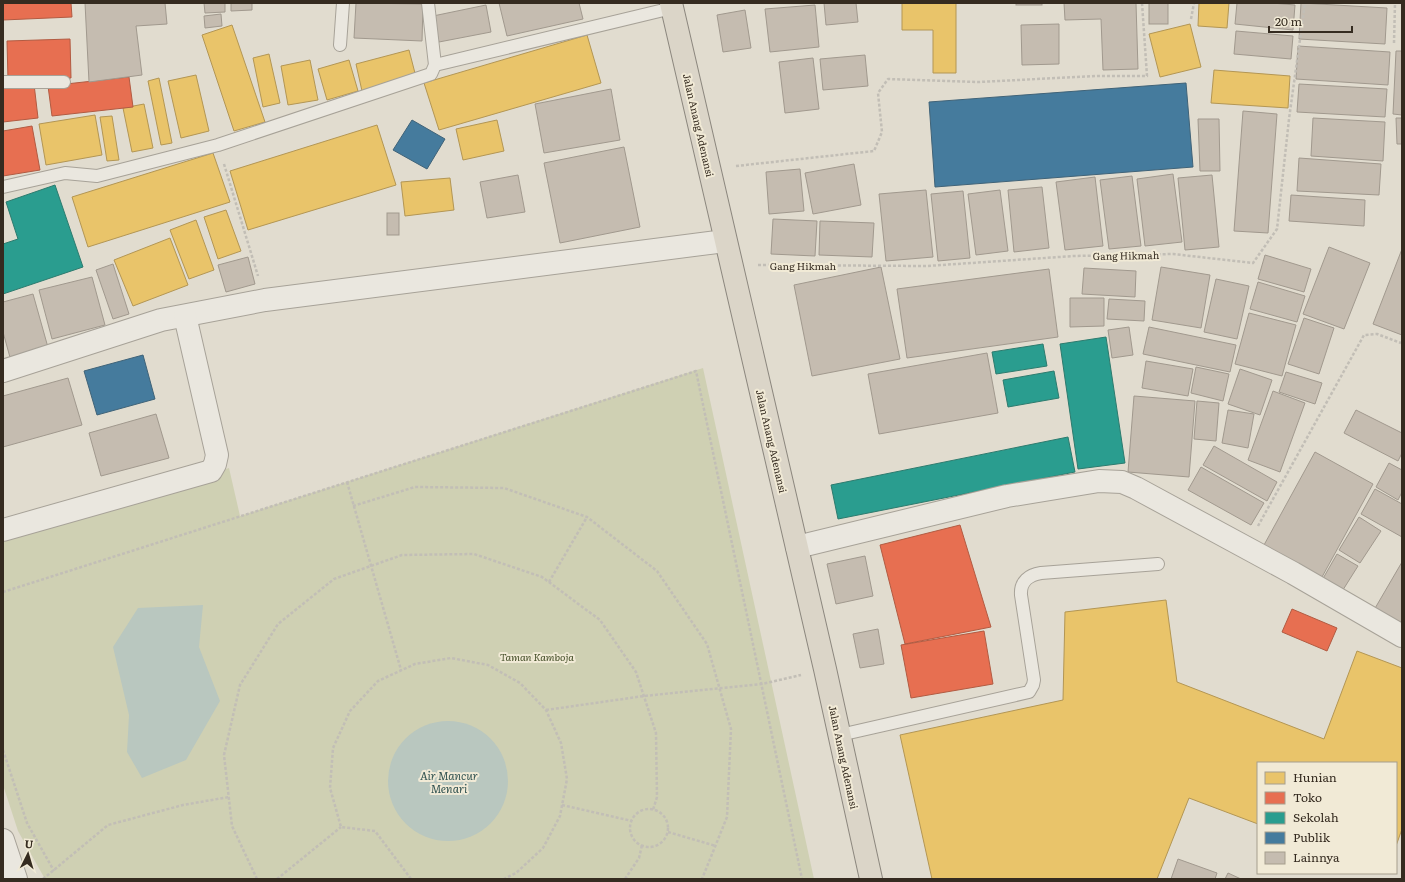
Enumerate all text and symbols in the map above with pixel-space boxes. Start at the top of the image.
scale bar [1269,8,1352,34]
text: 20 m [1275,12,1302,30]
street label: Jalan Anang Adenansi [680,72,718,179]
street label: Gang Hikmah [1093,247,1160,263]
street label: Gang Hikmah [770,258,837,273]
street label: Jalan Anang Adenansi [753,388,791,495]
park label: Taman Kamboja [500,649,574,664]
street label: Jalan Anang Adenansi [826,704,862,811]
legend [1257,762,1397,874]
water label: Air Mancur Menari [420,767,478,796]
text: Hunian [1293,768,1337,786]
text: Toko [1293,788,1322,806]
text: Sekolah [1293,808,1339,826]
text: Publik [1293,828,1331,846]
north arrow [8,834,48,874]
text: U [24,835,34,851]
text: Lainnya [1293,848,1340,866]

